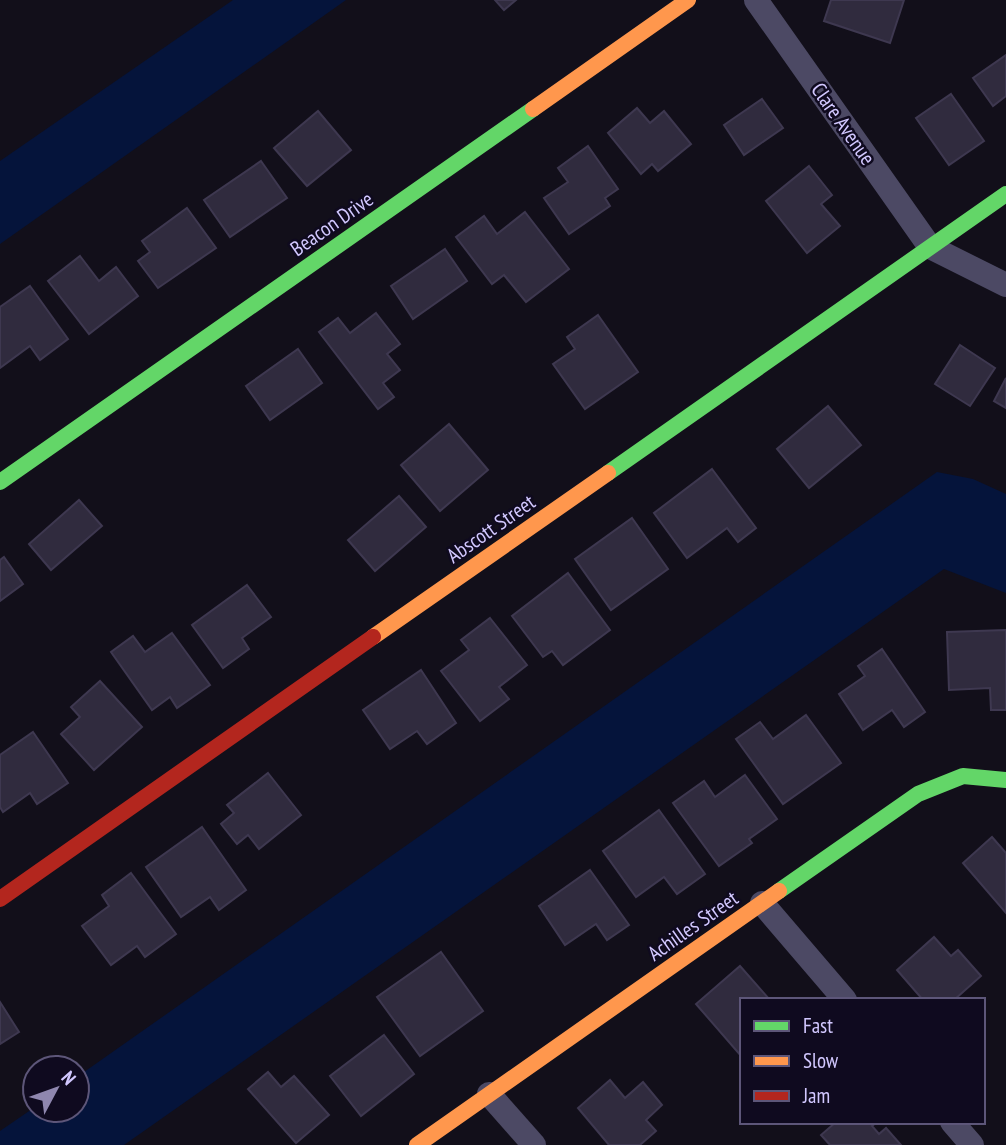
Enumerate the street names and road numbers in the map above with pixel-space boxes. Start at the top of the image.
street label: Clare Avenue [805,77,882,170]
street label: Beacon Drive [285,185,378,262]
street label: Abscott Street [441,488,540,569]
street label: Achilles Street [642,884,743,967]

